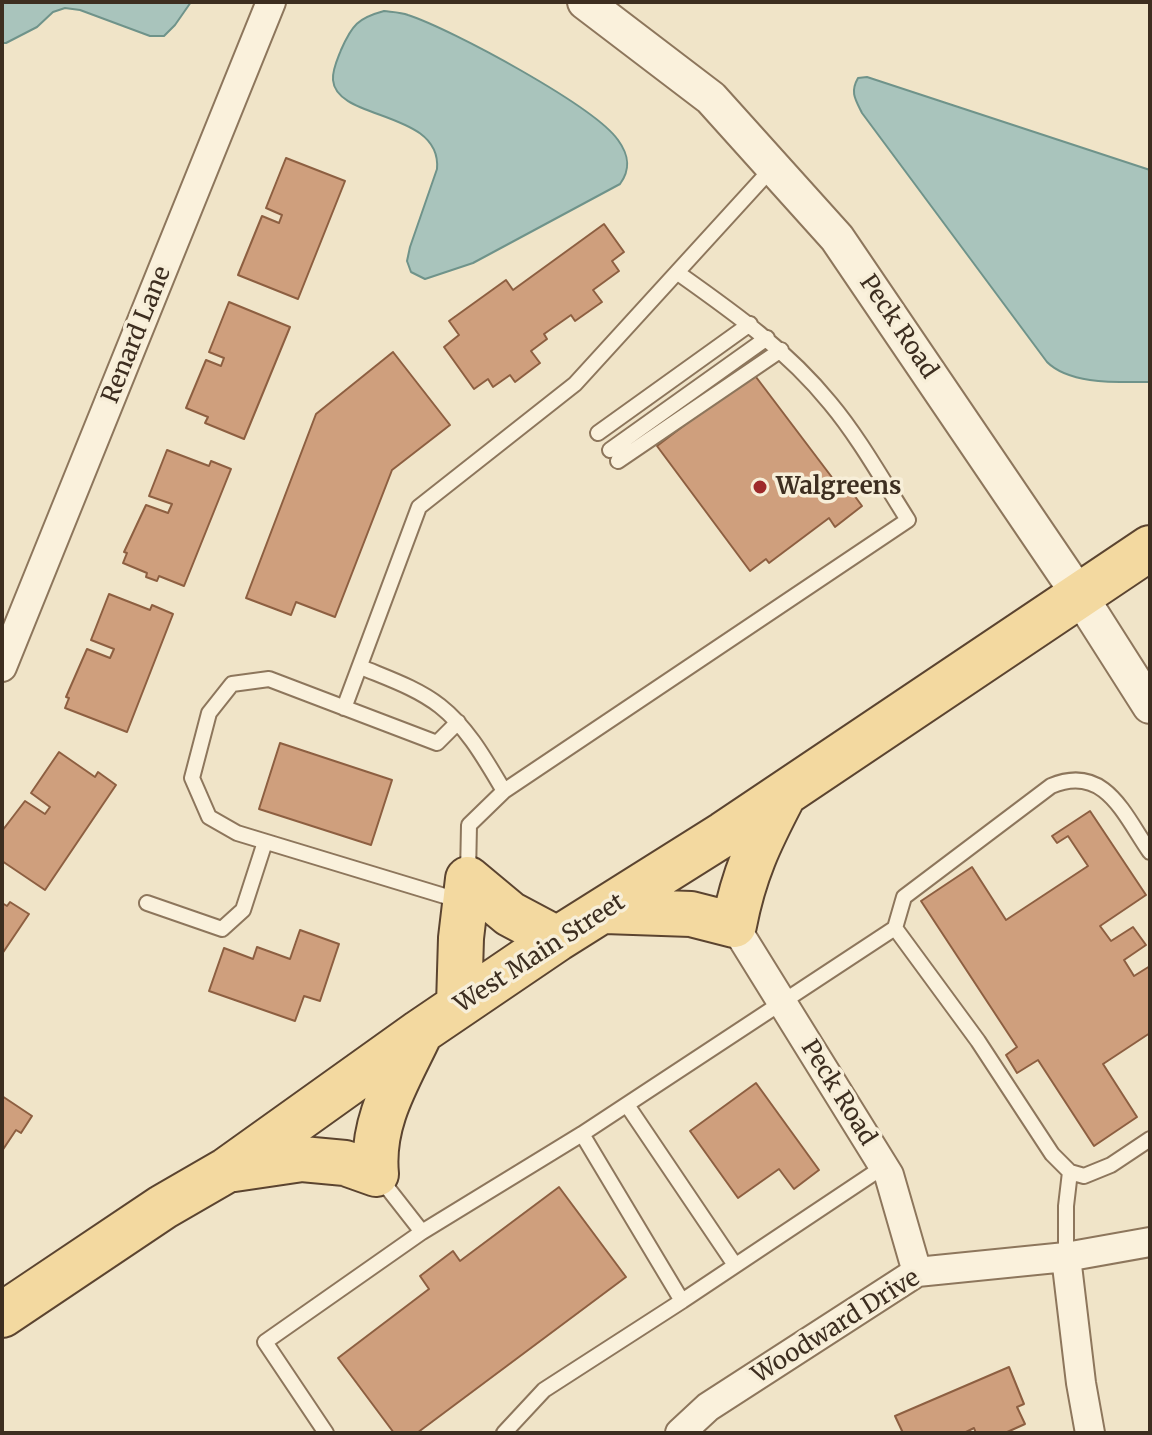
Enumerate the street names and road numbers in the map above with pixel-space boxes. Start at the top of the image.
street label: Renard Lane [96,262,178,408]
street label: Peck Road [853,270,943,384]
street label: West Main Street [450,888,630,1020]
street label: Peck Road [794,1035,882,1151]
street label: Woodward Drive [747,1264,925,1390]

